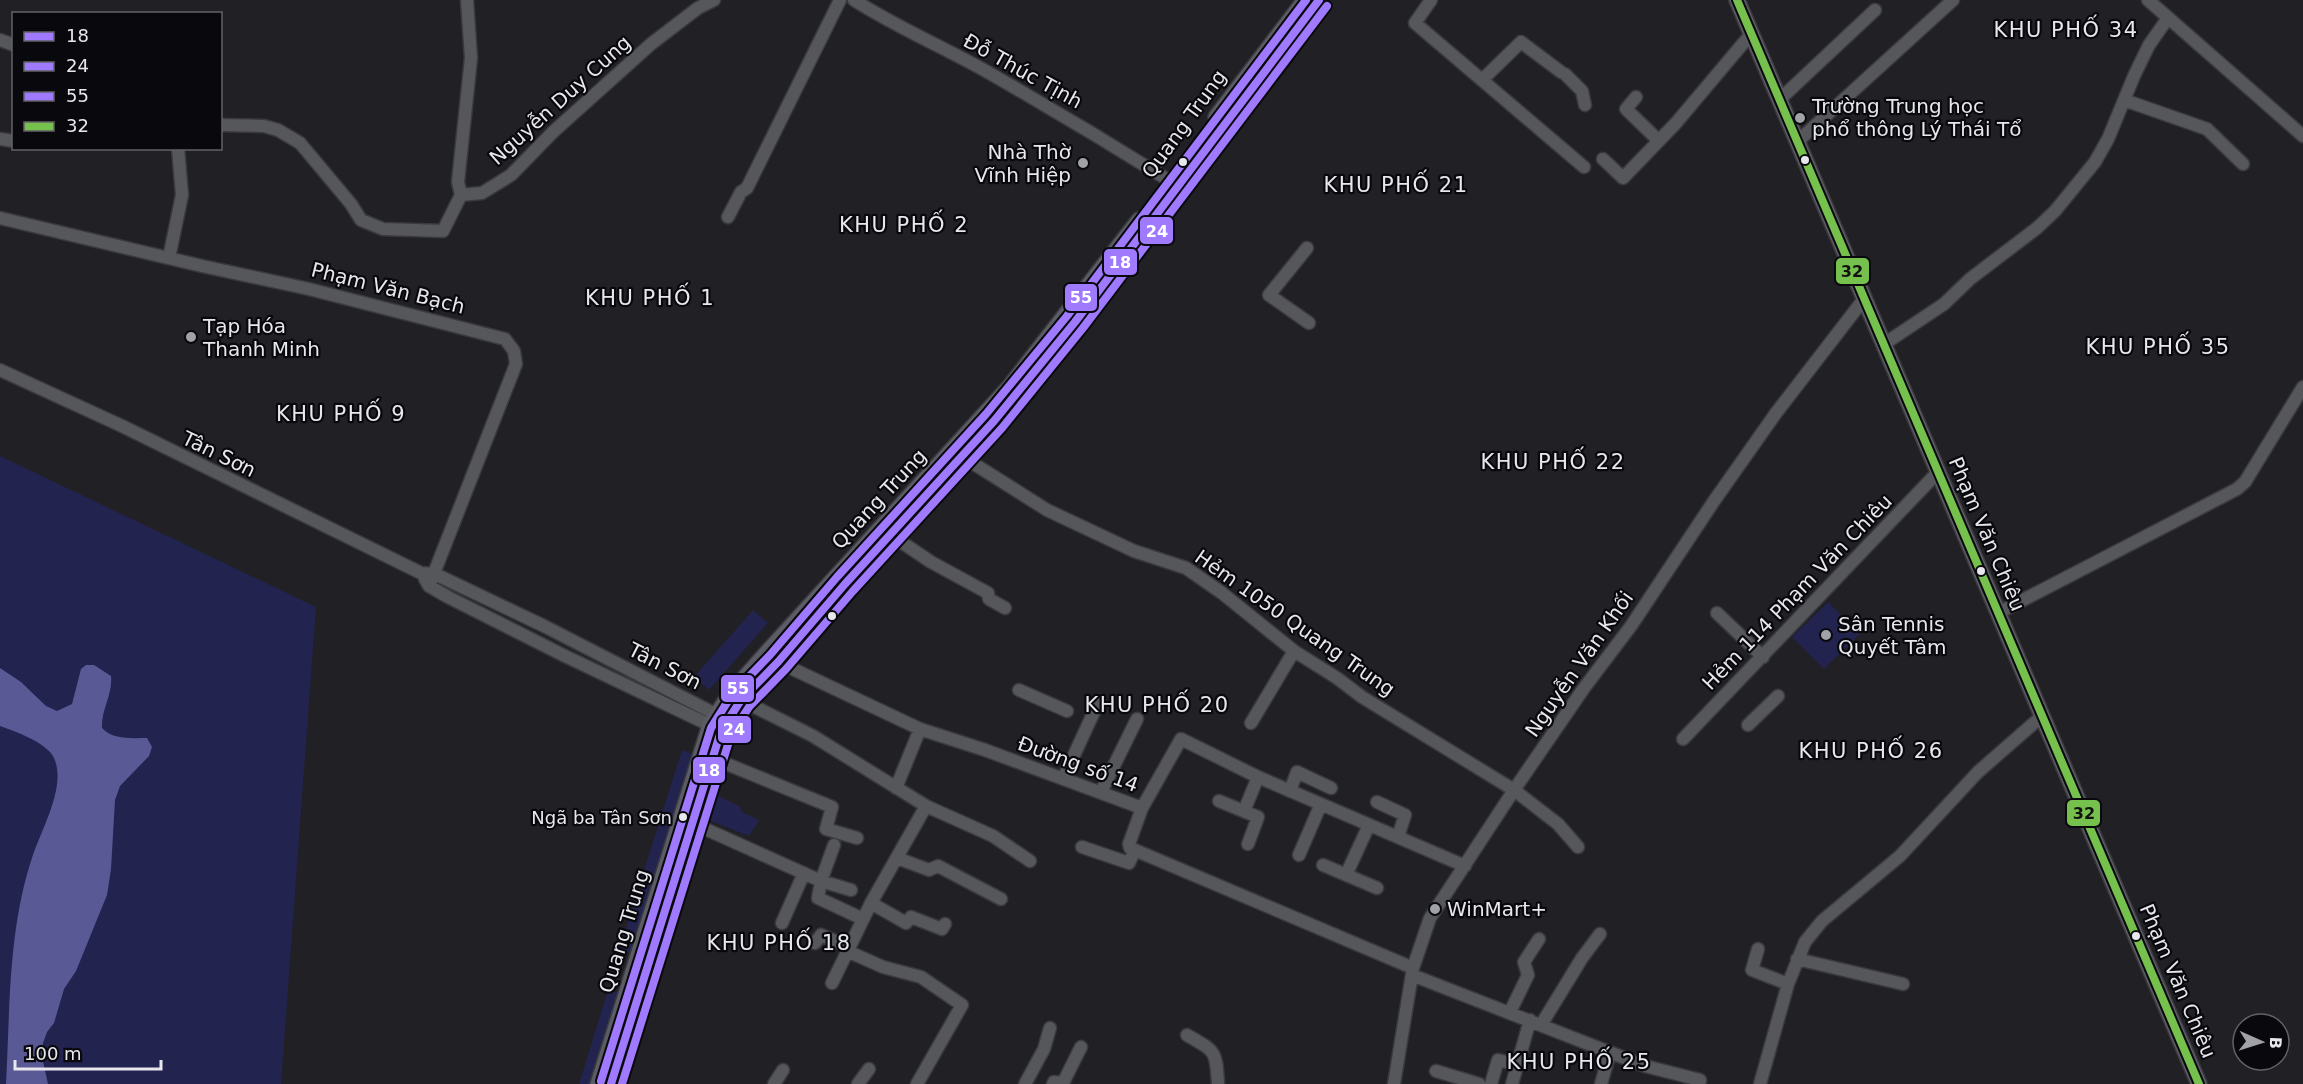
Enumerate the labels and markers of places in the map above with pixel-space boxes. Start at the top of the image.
place label: Trường Trung học phổ thông Lý Thái Tổ [1811,94,2021,141]
marker: Trường Trung học phổ thông Lý Thái Tổ [1793,111,1807,125]
place label: Nhà Thờ Vĩnh Hiệp [974,140,1072,187]
unlabelled marker [1799,154,1811,166]
marker: Nhà Thờ Vĩnh Hiệp [1076,156,1090,170]
unlabelled marker [1177,156,1189,168]
place label: Tạp Hóa Thanh Minh [202,314,320,361]
marker: Tạp Hóa Thanh Minh [184,330,198,344]
unlabelled marker [1975,565,1987,577]
unlabelled marker [826,610,838,622]
place label: Sân Tennis Quyết Tâm [1838,612,1946,659]
marker: Sân Tennis Quyết Tâm [1819,628,1833,642]
place label: Ngã ba Tân Sơn [531,807,672,828]
marker: Ngã ba Tân Sơn [677,811,689,823]
place label: WinMart+ [1447,897,1547,921]
marker: WinMart+ [1428,902,1442,916]
unlabelled marker [2130,930,2142,942]

